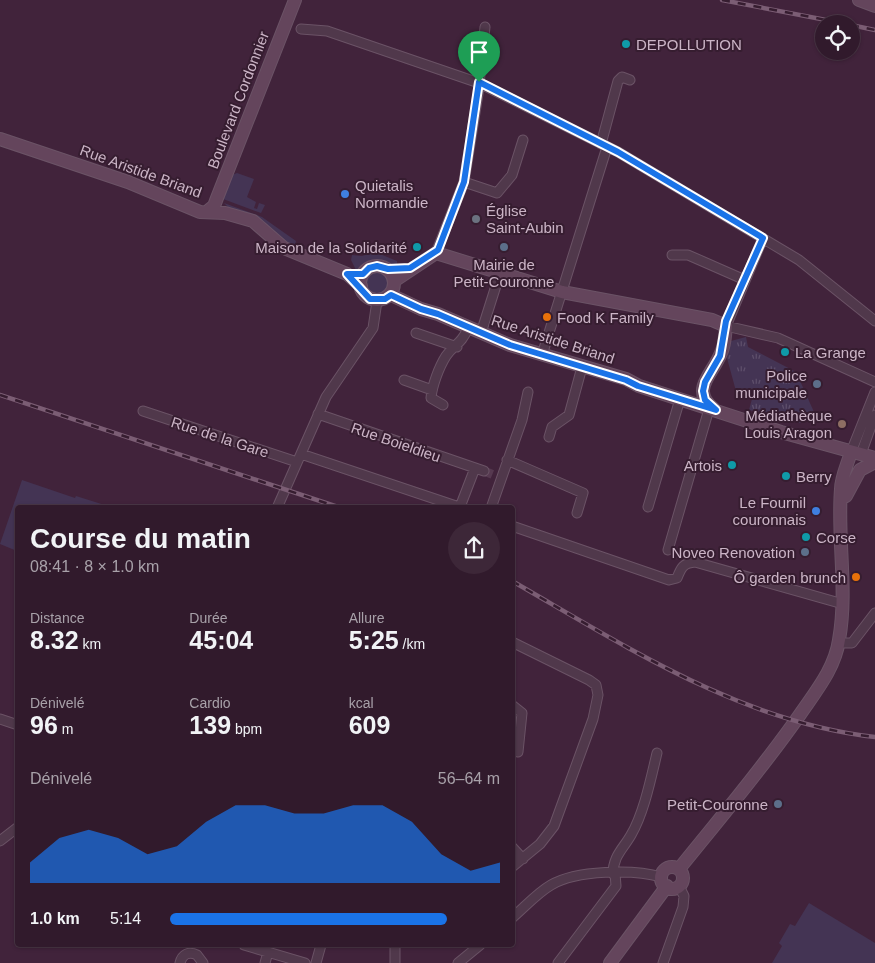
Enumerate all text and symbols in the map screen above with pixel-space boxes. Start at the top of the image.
map controls [815,15,860,60]
button: locate [815,15,860,60]
street label: Boulevard Cordonnier [204,29,272,171]
pin [458,31,500,82]
place label: DEPOLLUTION [636,36,742,53]
icon: arrive [465,38,493,66]
marker: DEPOLLUTION [620,38,632,50]
street label: Rue Aristide Briand [78,141,204,201]
place label: Quietalis Normandie [355,177,428,211]
marker: Quietalis Normandie [339,188,351,200]
place label: Église Saint-Aubin [486,202,564,236]
marker: Église Saint-Aubin [470,213,482,225]
place label: Maison de la Solidarité [255,239,407,256]
marker: Maison de la Solidarité [411,241,423,253]
marker: Mairie de Petit-Couronne [498,241,510,253]
place label: Mairie de Petit-Couronne [454,256,554,290]
place label: Food K Family [557,309,654,326]
street label: Rue Aristide Briand [489,311,617,367]
marker: Food K Family [541,311,553,323]
place label: La Grange [795,344,866,361]
marker: La Grange [779,346,791,358]
place label: Police municipale [735,367,807,401]
marker: Police municipale [811,378,823,390]
place label: Médiathèque Louis Aragon [744,407,832,441]
street label: Rue de la Gare [169,413,271,461]
marker: Médiathèque Louis Aragon [836,418,848,430]
street label: Rue Boieldieu [349,419,443,465]
place label: Artois [684,457,722,474]
marker: Artois [726,459,738,471]
place label: Berry [796,468,832,485]
marker: Berry [780,470,792,482]
place label: Le Fournil couronnais [733,494,806,528]
marker: Le Fournil couronnais [810,505,822,517]
button: share [448,522,500,574]
text: Course du matin [30,523,251,554]
place label: Corse [816,529,856,546]
marker: Corse [800,531,812,543]
place label: Noveo Renovation [672,544,795,561]
marker: Noveo Renovation [799,546,811,558]
text: 08:41 · 8 × 1.0 km [30,558,159,575]
place label: Ô garden brunch [733,569,846,586]
marker: Ô garden brunch [850,571,862,583]
text: Distance [30,610,84,626]
text: Durée [189,610,227,626]
text: Allure [349,610,384,626]
text: 8.32 [30,626,79,654]
text: 45:04 [189,626,253,654]
text: 5:25 [349,626,399,654]
text: km [79,636,101,652]
text: /km [399,636,425,652]
text: Dénivelé [30,695,84,711]
text: Cardio [189,695,231,711]
text: kcal [349,695,374,711]
text: 96 [30,711,58,739]
text: 139 [189,711,231,739]
text: 609 [349,711,390,739]
text: m [58,721,73,737]
text: bpm [231,721,262,737]
text: Dénivelé [30,770,92,787]
text: 56–64 m [438,770,500,787]
place label: Petit-Couronne [667,796,768,813]
marker: Petit-Couronne [772,798,784,810]
text: 1.0 km [30,910,80,927]
text: 5:14 [110,910,141,927]

